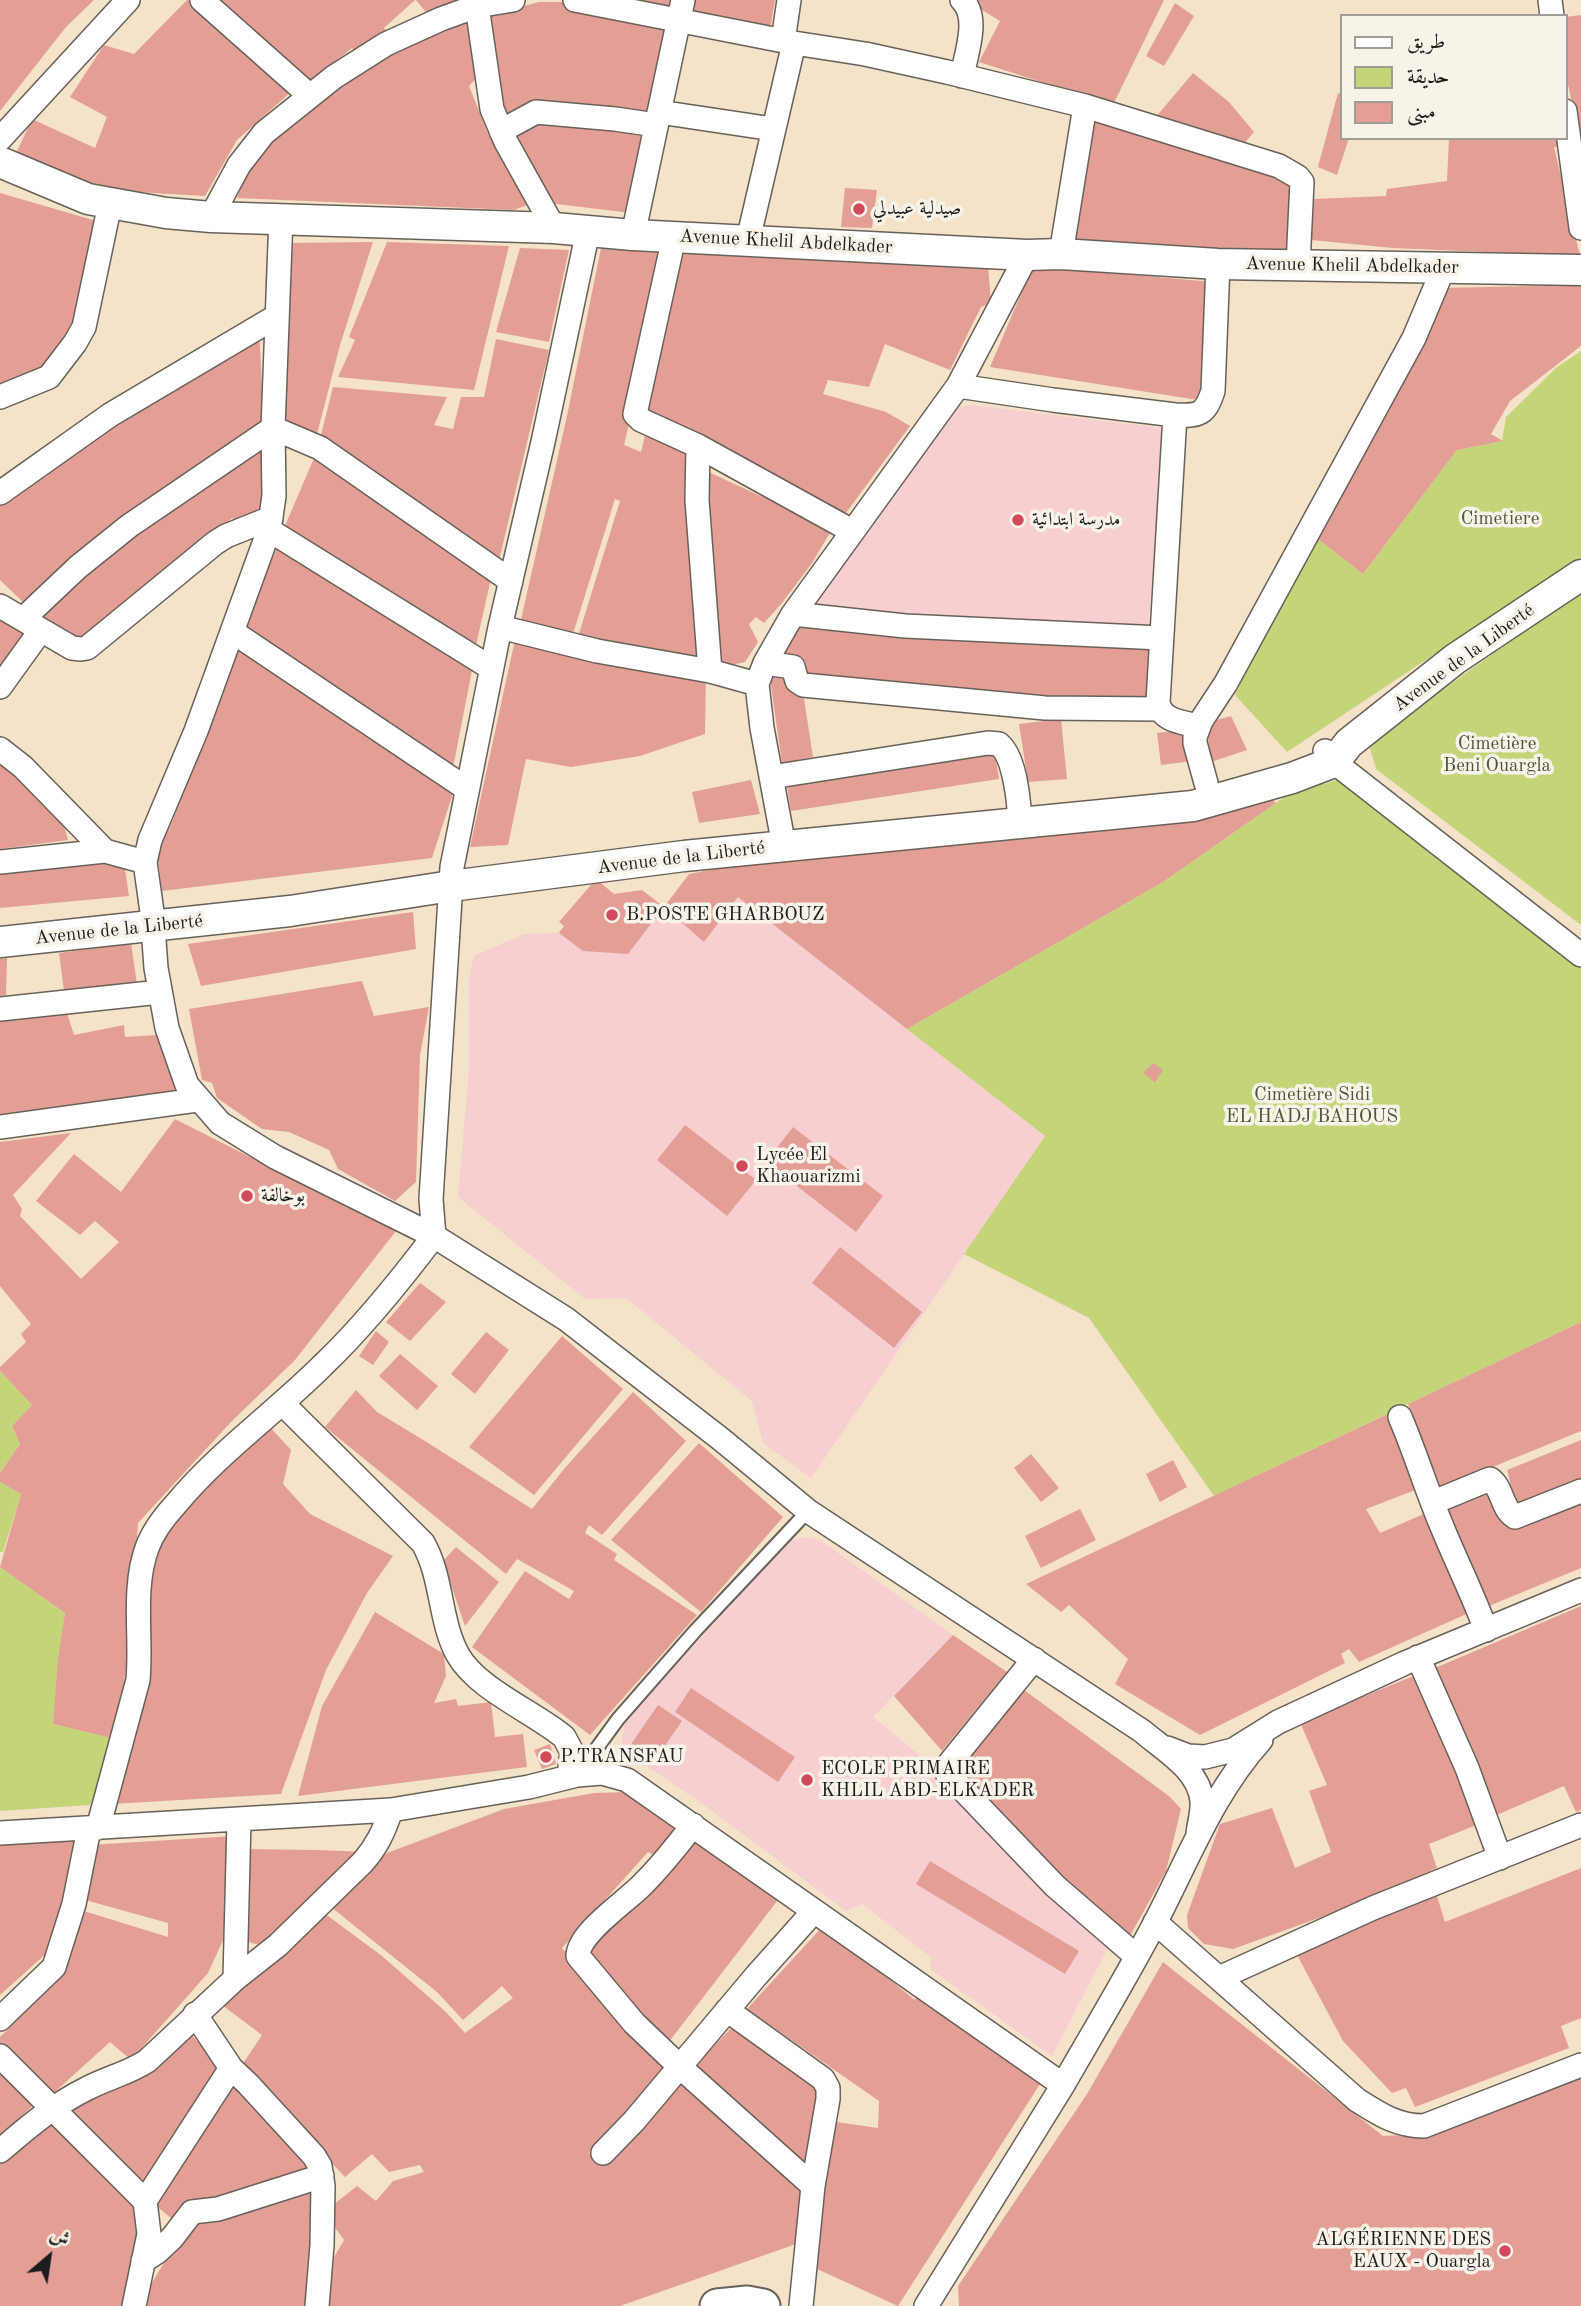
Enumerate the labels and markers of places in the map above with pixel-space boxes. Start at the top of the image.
place label: صيدلية عبيدلي [873,198,961,220]
marker: صيدلية عبيدلي [851,201,867,217]
place label: مدرسة ابتدائية [1032,509,1120,531]
marker: مدرسة ابتدائية [1010,512,1026,528]
place label: B.POSTE GHARBOUZ [626,904,824,926]
marker: B.POSTE GHARBOUZ [604,907,620,923]
place label: Lycée El Khaouarizmi [756,1144,861,1188]
marker: Lycée El Khaouarizmi [734,1158,750,1174]
place label: بوخالفة [261,1185,305,1207]
marker: بوخالفة [239,1188,255,1204]
place label: P.TRANSFAU [560,1746,684,1768]
marker: P.TRANSFAU [538,1749,554,1765]
place label: ECOLE PRIMAIRE KHLIL ABD-ELKADER [821,1758,1034,1802]
marker: ECOLE PRIMAIRE KHLIL ABD-ELKADER [799,1772,815,1788]
place label: ALGÉRIENNE DES EAUX - Ouargla [1315,2229,1491,2273]
marker: ALGÉRIENNE DES EAUX - Ouargla [1497,2243,1513,2259]

